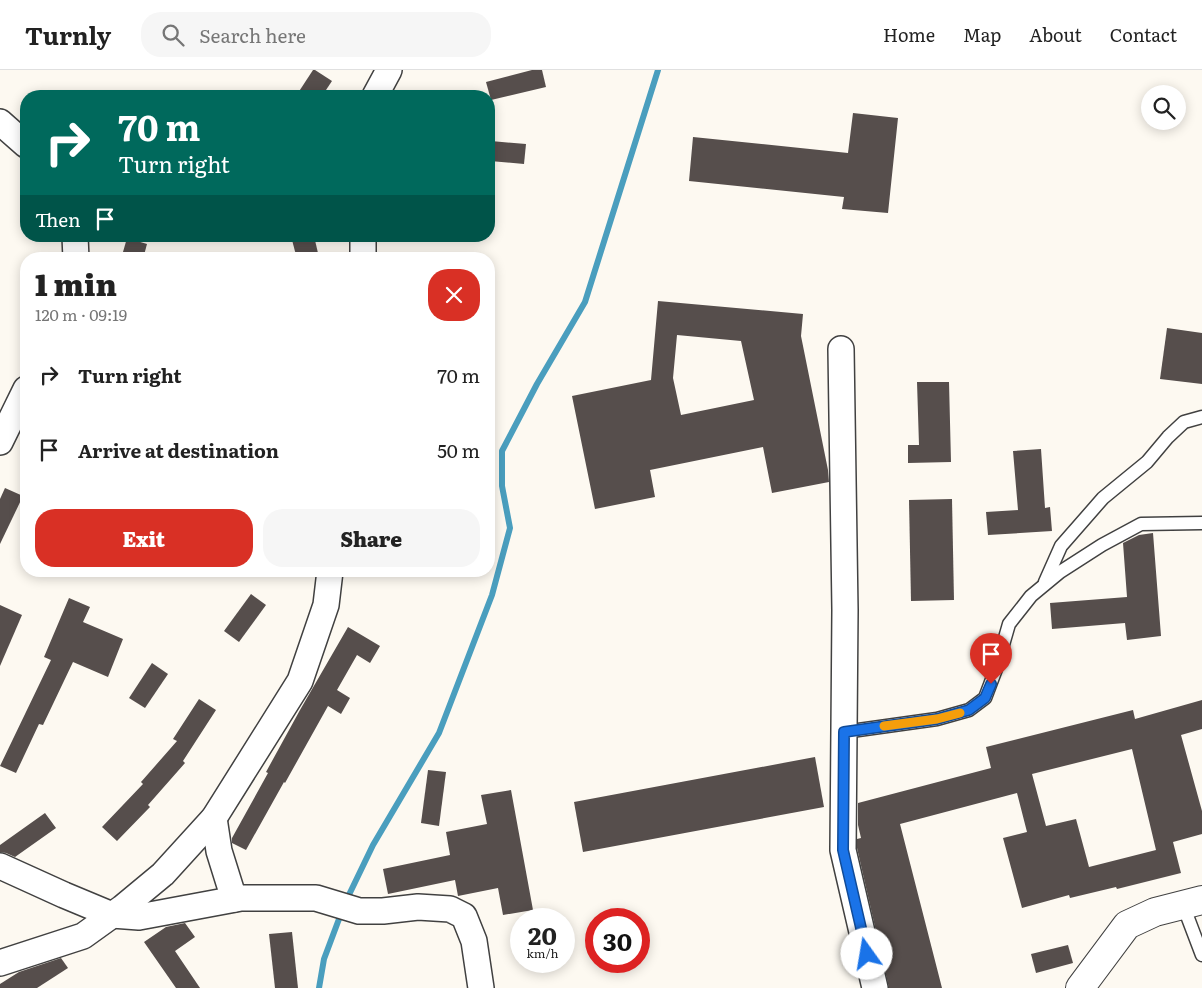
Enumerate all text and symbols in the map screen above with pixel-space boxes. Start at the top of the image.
search box [141,12,491,57]
text: Turnly [25,17,111,52]
icon: search [159,21,187,49]
text: Search here [199,21,306,49]
text: Home [883,21,935,48]
text: Map [963,21,1001,48]
text: About [1029,21,1082,48]
text: Contact [1110,21,1177,48]
map controls [1141,85,1186,130]
button: search [1141,85,1186,130]
text: 70 m [118,100,200,152]
icon: right [35,110,100,175]
text: Turn right [118,147,230,180]
text: Then [35,205,81,233]
icon: arrive [91,205,119,233]
text: 1 min [35,261,117,305]
button: close [428,269,480,321]
text: 120 m · 09:19 [35,302,127,326]
icon: right [35,361,63,389]
text: Turn right [78,361,182,389]
text: 70 m [437,361,480,389]
icon: arrive [35,436,63,464]
text: Arrive at destination [78,436,279,464]
text: 50 m [437,436,480,464]
button: Exit [35,509,253,567]
button: Share [263,509,480,567]
pin [970,633,1012,684]
icon: arrive [977,640,1005,668]
speed limit sign: 30 [585,908,650,973]
text: 20 [528,916,557,953]
position arrow [840,927,892,979]
text: km/h [527,944,558,962]

